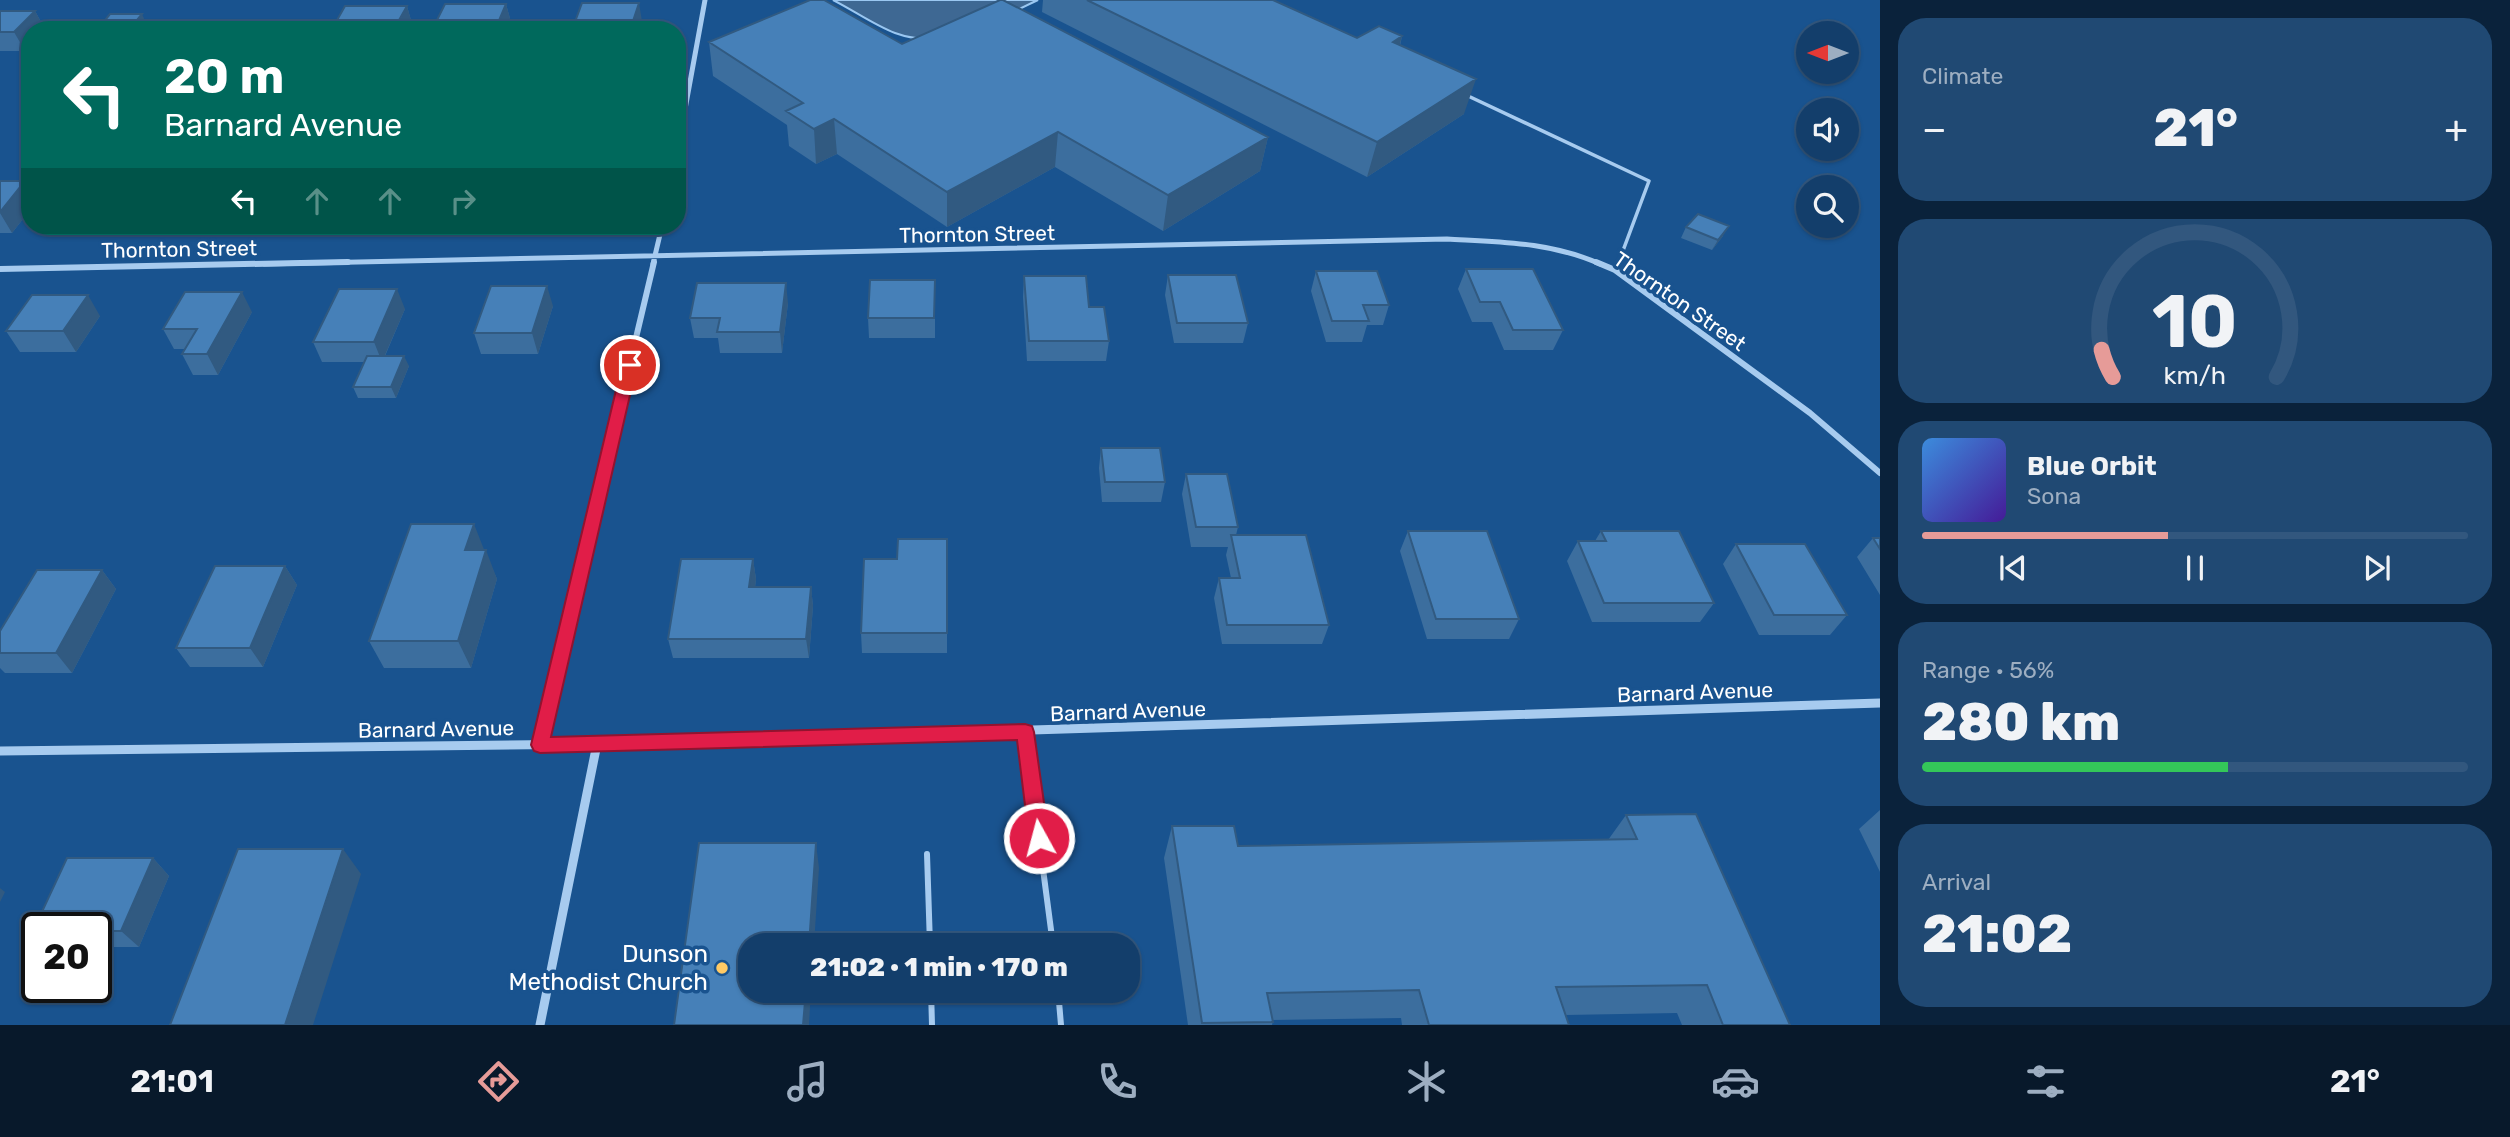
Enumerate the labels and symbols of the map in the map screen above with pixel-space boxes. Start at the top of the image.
north arrow [1796,21,1858,84]
street label: Thornton Street [899,220,1055,248]
street label: Thornton Street [101,235,257,263]
street label: Thornton Street [1609,246,1751,356]
pin [600,335,660,395]
street label: Barnard Avenue [1616,677,1774,707]
street label: Barnard Avenue [1049,696,1207,726]
street label: Barnard Avenue [358,715,514,743]
position arrow [1002,801,1076,875]
speed limit sign: 20 [21,912,112,1003]
place label: Dunson Methodist Church [508,940,708,996]
marker: Dunson Methodist Church [714,960,730,976]

